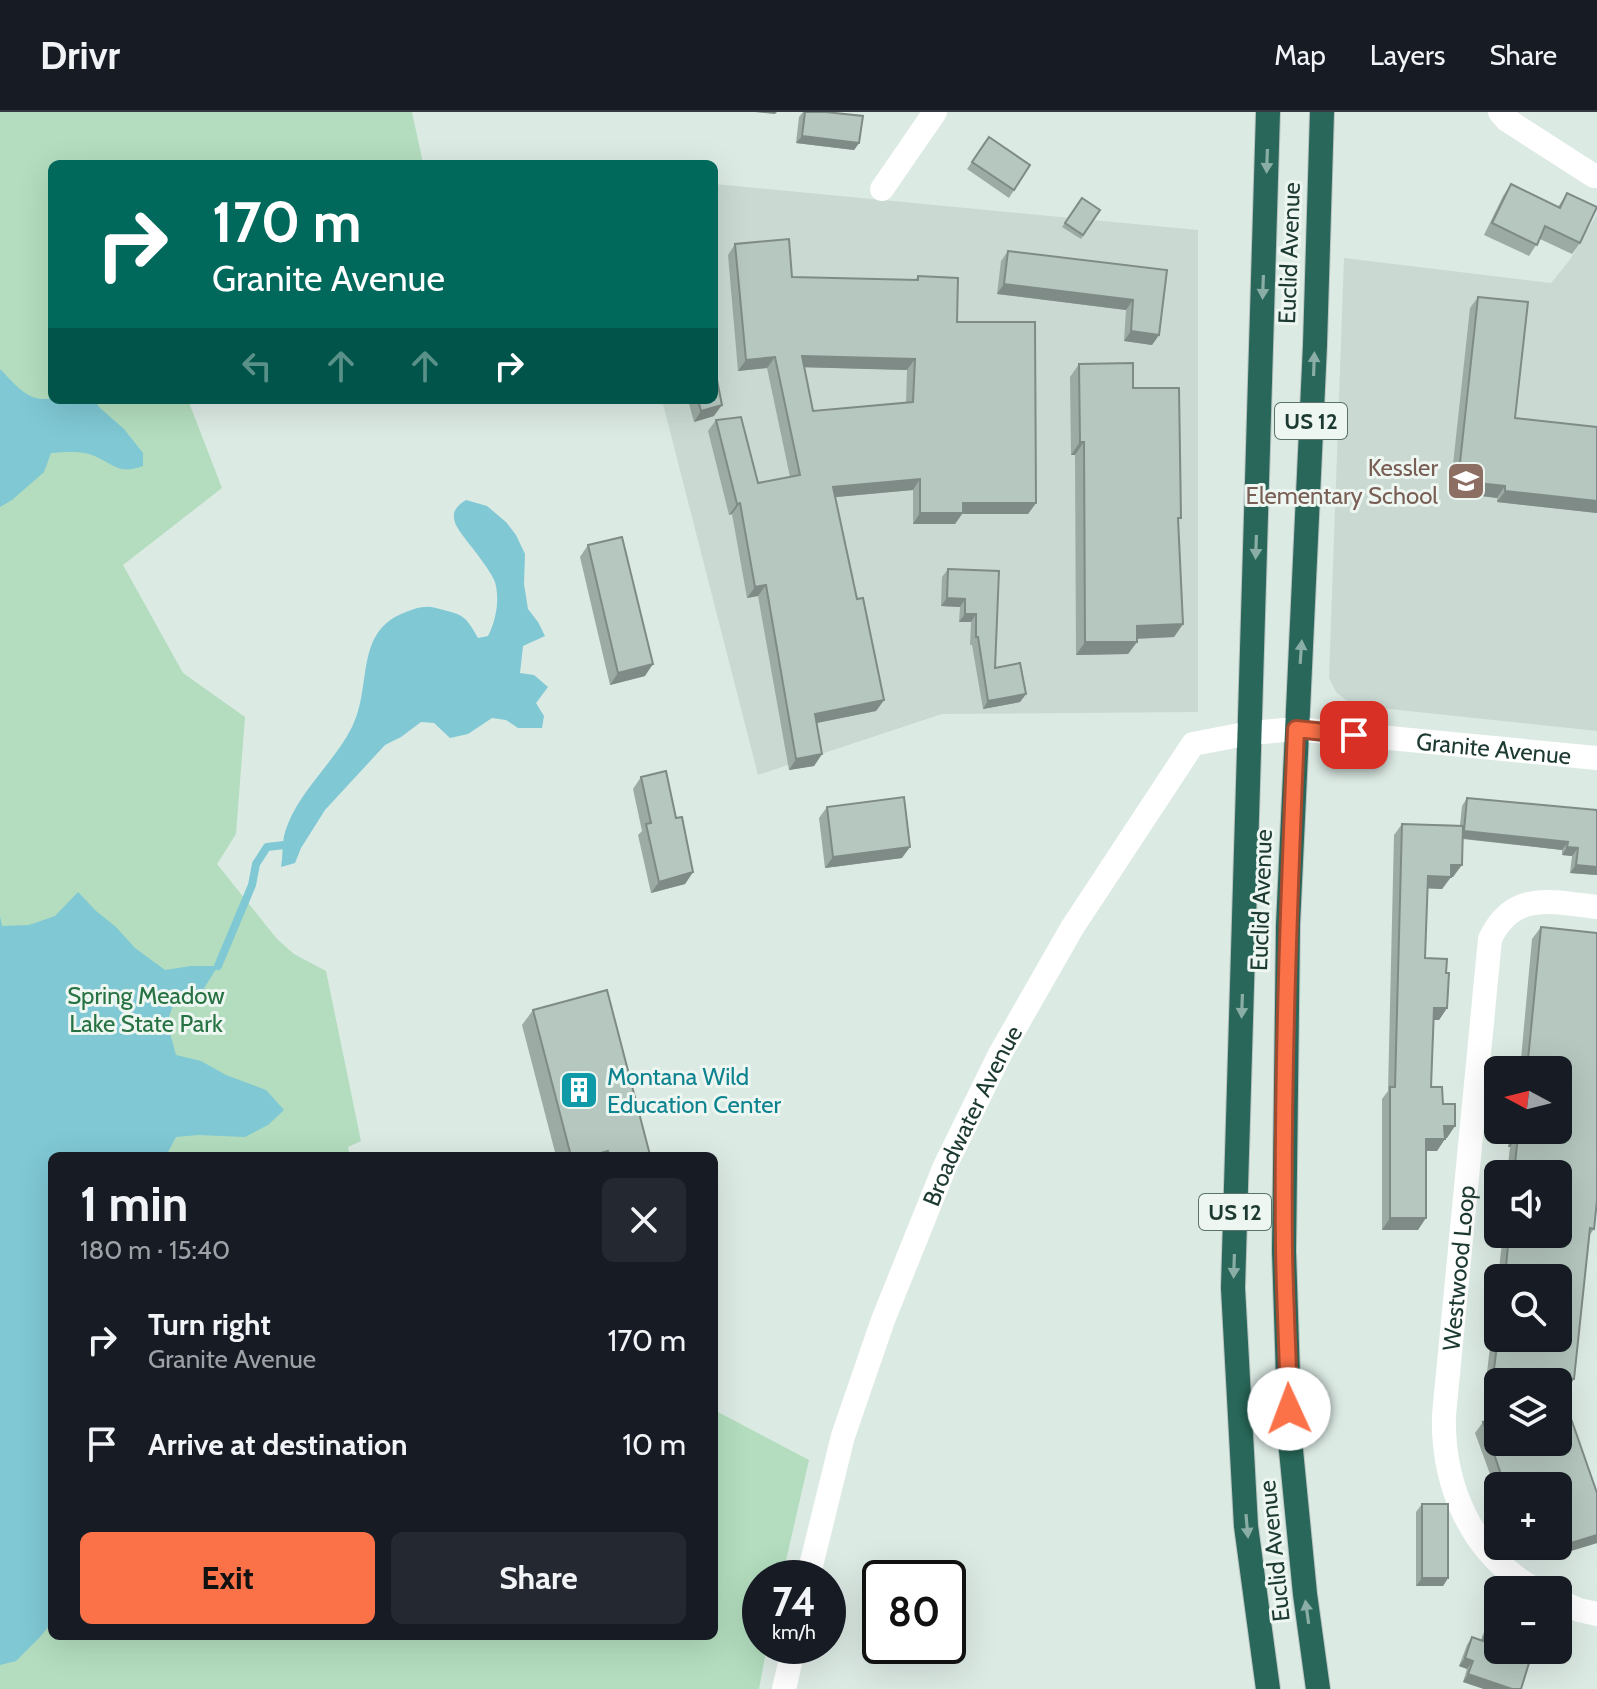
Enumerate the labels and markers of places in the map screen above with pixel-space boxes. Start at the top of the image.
place label: Kessler Elementary School [1246,453,1438,510]
school or university icon: Kessler Elementary School [1445,460,1487,502]
pin [1320,701,1388,769]
place label: Montana Wild Education Center [607,1062,781,1119]
building icon: Montana Wild Education Center [558,1069,600,1111]

